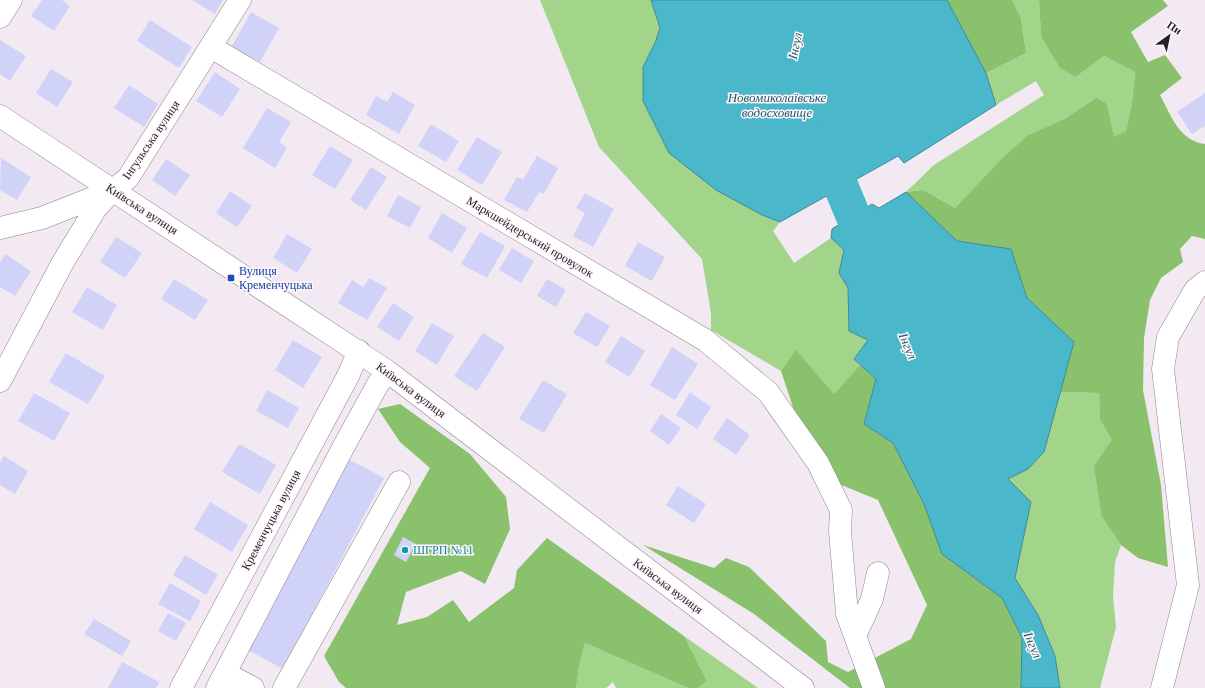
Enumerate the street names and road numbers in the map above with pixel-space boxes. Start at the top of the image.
street label: Інгульська вулиця [119,98,183,182]
street label: Київська вулиця [103,180,181,238]
street label: Маркшейдерський провулок [464,193,596,281]
street label: Київська вулиця [374,359,449,421]
street label: Кременчуцька вулиця [239,467,304,573]
street label: Київська вулиця [631,555,706,617]

